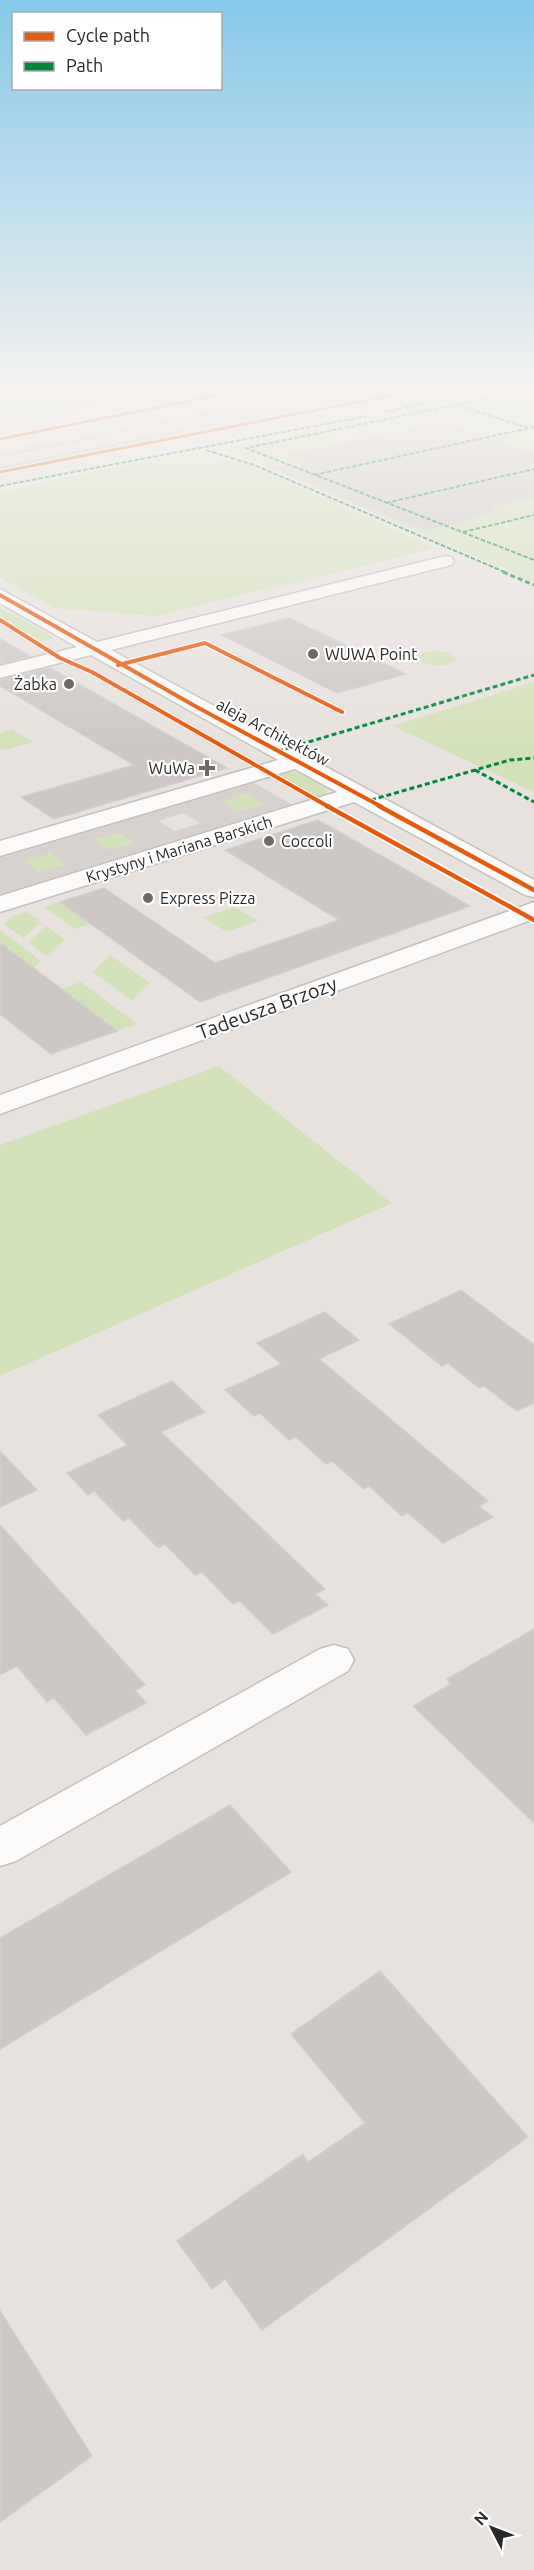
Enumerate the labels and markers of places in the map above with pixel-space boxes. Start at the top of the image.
place label: WUWA Point [325,645,418,663]
marker: WUWA Point [306,647,320,661]
place label: Żabka [14,675,57,693]
marker: Żabka [62,677,76,691]
place label: WuWa [149,759,195,777]
marker: WuWa [200,761,214,775]
place label: Coccoli [281,832,332,850]
marker: Coccoli [262,834,276,848]
place label: Express Pizza [160,889,255,907]
marker: Express Pizza [141,891,155,905]

